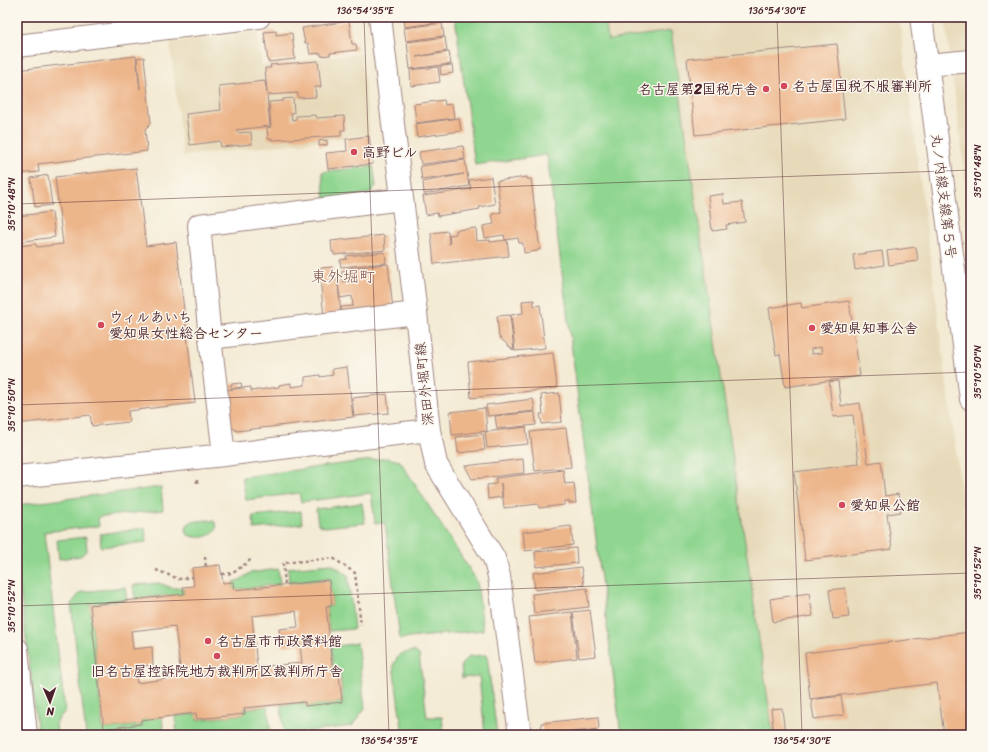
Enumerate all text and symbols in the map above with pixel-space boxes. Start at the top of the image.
text: 136°54'35"E [336,2,395,20]
text: 136°54'30"E [748,2,807,20]
place label: 名古屋国税不服審判所 [792,74,932,99]
place label: 名古屋第2国税庁舎 [638,77,758,102]
marker: 名古屋国税不服審判所 [779,81,789,91]
marker: 名古屋第2国税庁舎 [761,84,771,94]
street label: 丸ノ内線支線第５号 [923,132,964,260]
place label: 高野ビル [362,140,418,165]
text: 35°10'48"N [969,144,987,198]
marker: 高野ビル [349,147,359,157]
text: 35°10'48"N [3,177,21,231]
district label: 東外堀町 [311,262,375,291]
place label: ウィルあいち 愛知県女性総合センター [109,305,263,346]
place label: 愛知県知事公舎 [820,316,918,341]
marker: ウィルあいち 愛知県女性総合センター [96,320,106,330]
marker: 愛知県知事公舎 [807,323,817,333]
street label: 深田外堀町線 [408,341,441,427]
text: 35°10'50"N [969,345,987,399]
text: 35°10'50"N [3,378,21,432]
place label: 愛知県公館 [850,493,920,518]
marker: 愛知県公館 [837,500,847,510]
text: 35°10'52"N [969,546,987,600]
text: 35°10'52"N [3,579,21,633]
place label: 名古屋市市政資料館 [216,629,342,654]
marker: 名古屋市市政資料館 [203,636,213,646]
marker: 旧名古屋控訴院地方裁判所区裁判所庁舎 [212,651,222,661]
place label: 旧名古屋控訴院地方裁判所区裁判所庁舎 [91,659,343,684]
north arrow [30,682,70,722]
text: N [46,702,55,721]
text: 136°54'35"E [360,732,419,750]
text: 136°54'30"E [773,732,832,750]

